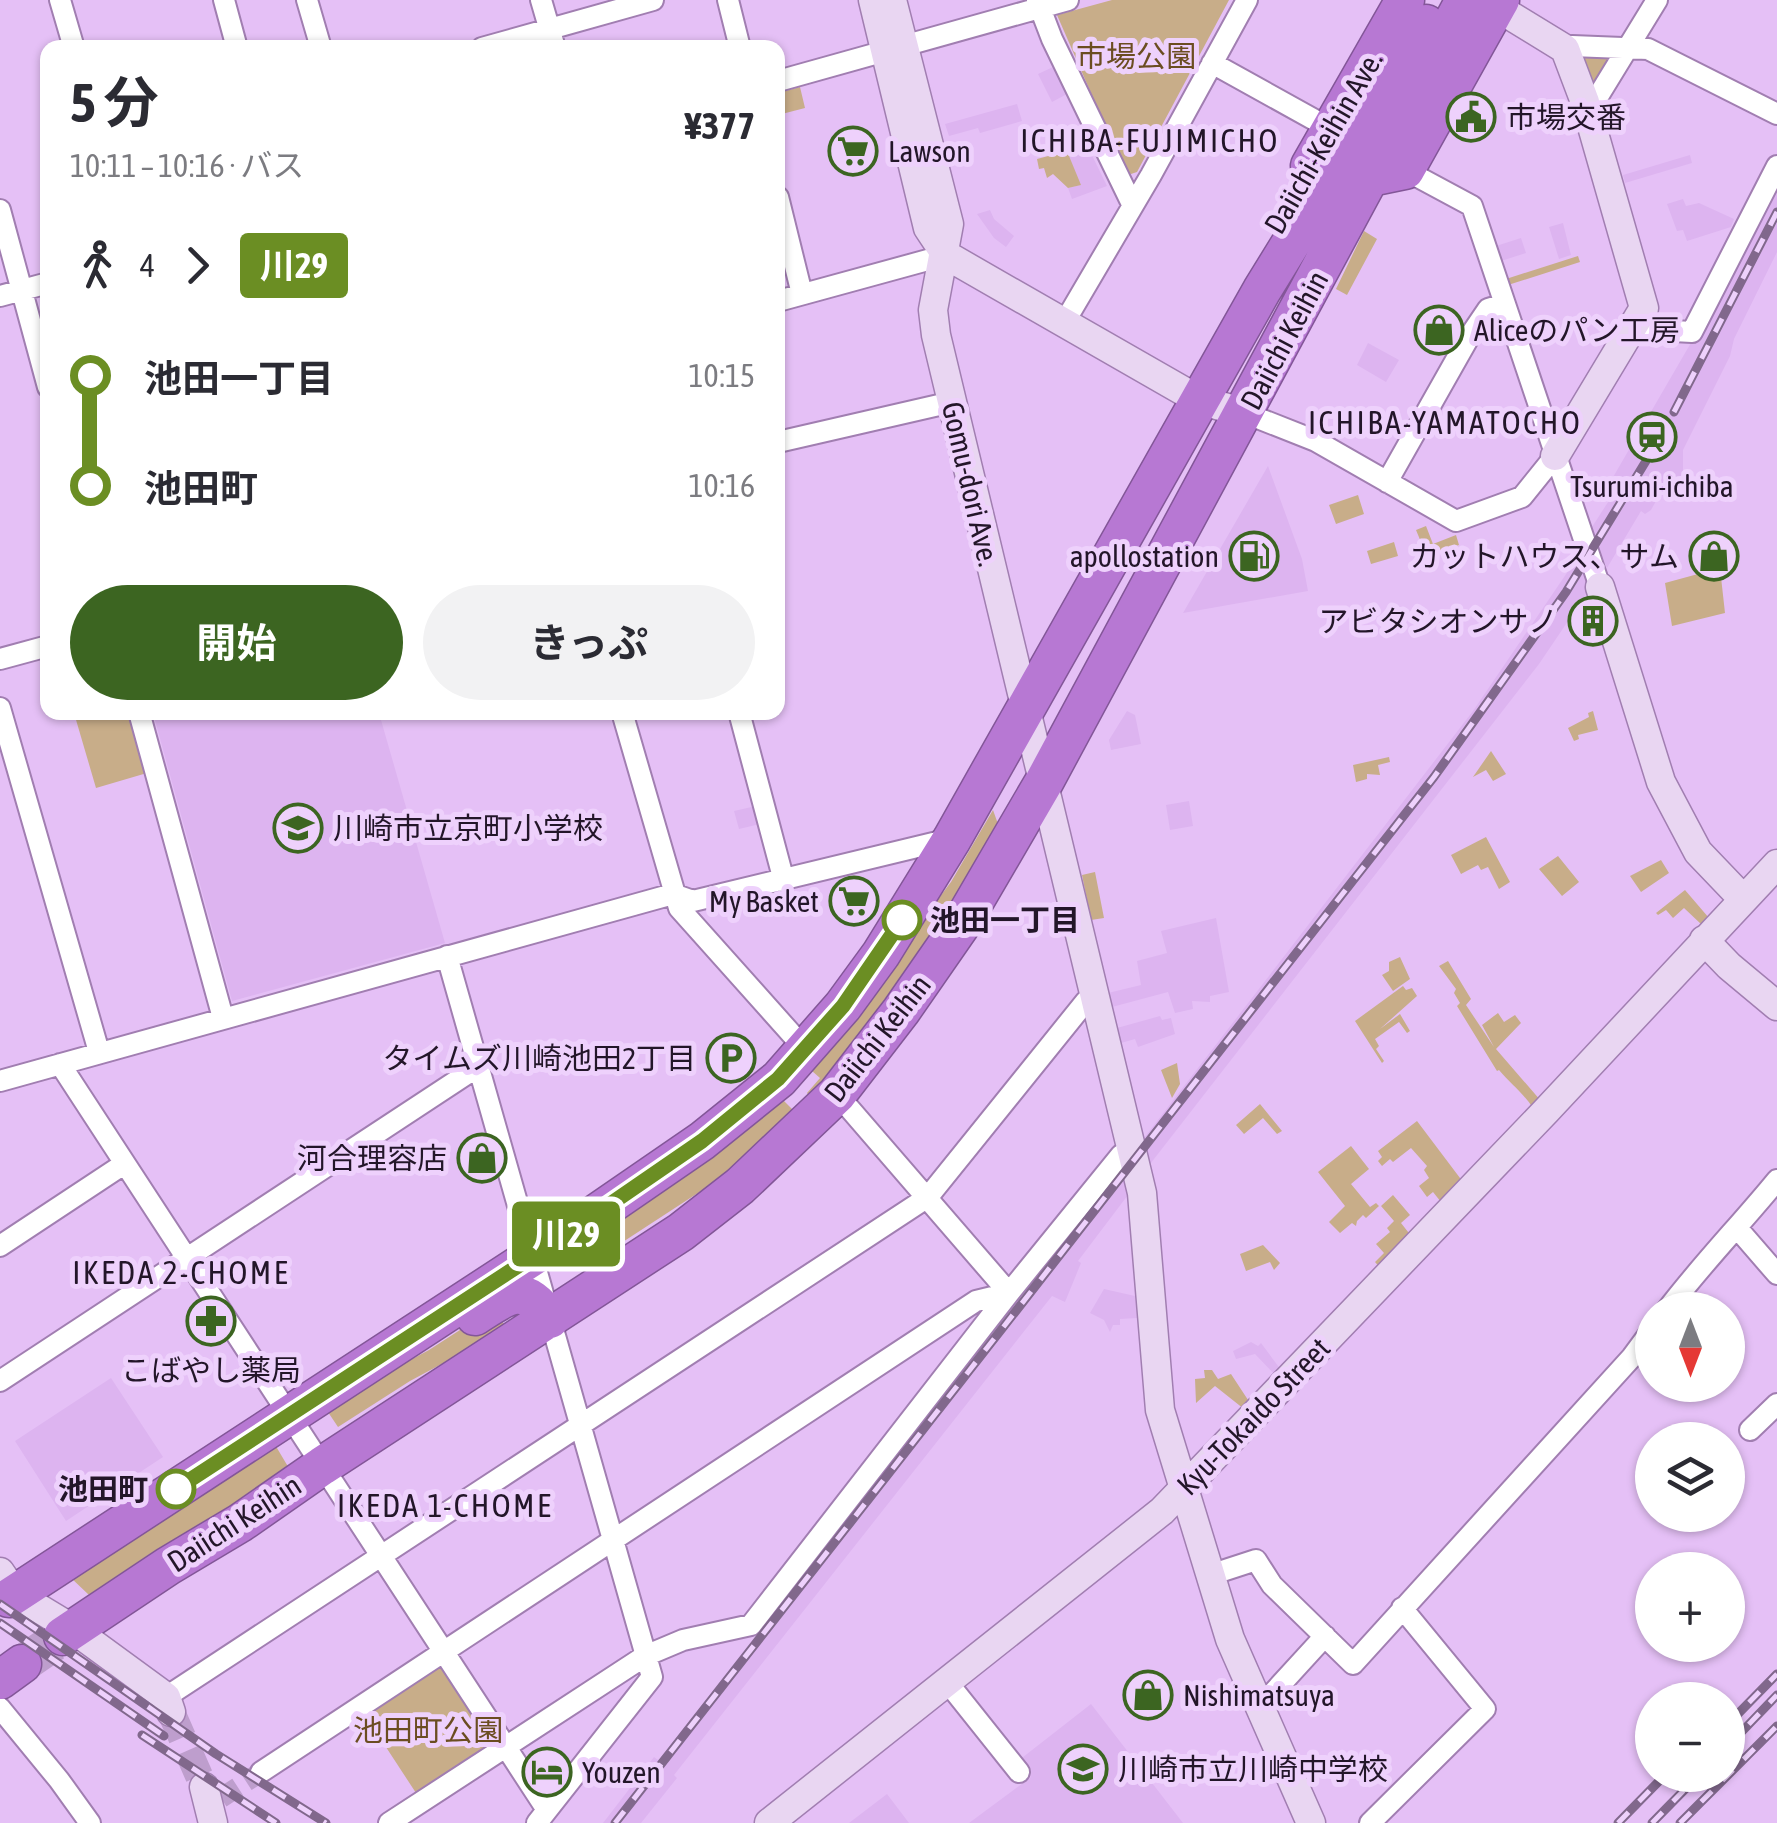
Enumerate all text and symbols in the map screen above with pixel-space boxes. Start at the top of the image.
park label: 市場公園 [1076,39,1196,73]
street label: Daiichi-Keihin Ave. [1257,45,1389,239]
text: 5 分 [70,71,158,134]
public building icon: 市場交番 [1445,91,1497,143]
place label: 市場交番 [1506,100,1626,134]
text: ¥377 [685,104,755,147]
district label: ICHIBA-FUJIMICHO [1020,122,1280,159]
supermarket icon: Lawson [827,125,879,177]
place label: Lawson [888,134,971,168]
text: 10:11 – 10:16 · バス [70,147,304,184]
icon: walk [70,238,125,293]
icon: forward [170,238,225,293]
text: 川29 [260,245,328,285]
text: 4 [140,247,155,284]
street label: Daiichi Keihin [1233,265,1335,415]
shop icon: Aliceのパン工房 [1413,304,1465,356]
place label: Aliceのパン工房 [1474,313,1680,347]
text: 池田一丁目 [144,357,334,400]
text: 10:15 [689,357,755,394]
street label: Gomu-dori Ave. [936,399,1006,569]
district label: ICHIBA-YAMATOCHO [1308,404,1582,441]
station icon: Tsurumi-ichiba [1626,411,1678,463]
text: 池田町 [144,467,258,510]
text: 10:16 [689,467,755,504]
place label: Tsurumi-ichiba [1570,469,1734,503]
fuel station icon: apollostation [1228,530,1280,582]
shop icon: カットハウス、サム [1688,530,1740,582]
place label: apollostation [1070,539,1219,573]
place label: カットハウス、サム [1410,539,1679,573]
button: 開始 [70,585,403,700]
button: きっぷ [423,585,755,700]
building icon: アビタシオンサノ [1567,595,1619,647]
place label: アビタシオンサノ [1319,604,1558,638]
school or university icon: 川崎市立京町小学校 [272,802,324,854]
place label: 川崎市立京町小学校 [333,811,603,845]
supermarket icon: My Basket [828,875,880,927]
place label: My Basket [709,884,819,918]
marker: 池田一丁目 [883,901,921,939]
place label: 池田一丁目 [930,903,1080,937]
street label: Daiichi Keihin [817,968,937,1108]
parking icon: タイムズ川崎池田2丁目 [705,1032,757,1084]
place label: タイムズ川崎池田2丁目 [383,1041,696,1075]
shop icon: 河合理容店 [456,1132,508,1184]
place label: 河合理容店 [297,1141,447,1175]
line badge: 川29 [508,1202,624,1266]
text: 川29 [532,1214,600,1254]
district label: IKEDA 2-CHOME [72,1254,290,1291]
north arrow [1635,1292,1745,1402]
map controls [1635,1292,1745,1792]
pharmacy icon: こばやし薬局 [185,1295,237,1347]
street label: Kyu-Tokaido Street [1170,1331,1336,1501]
place label: こばやし薬局 [121,1353,301,1387]
button: layers [1635,1422,1745,1532]
street label: Daiichi Keihin [161,1467,307,1579]
marker: 池田町 [157,1470,195,1508]
place label: 池田町 [58,1472,148,1506]
district label: IKEDA 1-CHOME [337,1487,553,1524]
button: + [1635,1552,1745,1662]
shop icon: Nishimatsuya [1122,1669,1174,1721]
place label: Nishimatsuya [1183,1678,1335,1712]
button: − [1635,1682,1745,1792]
park label: 池田町公園 [353,1713,503,1747]
school or university icon: 川崎市立川崎中学校 [1057,1743,1109,1795]
hotel icon: Youzen [521,1746,573,1798]
place label: 川崎市立川崎中学校 [1118,1752,1388,1786]
place label: Youzen [582,1755,661,1789]

